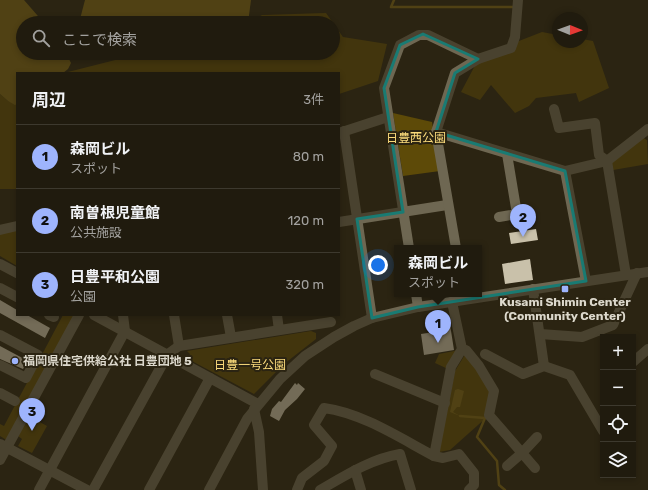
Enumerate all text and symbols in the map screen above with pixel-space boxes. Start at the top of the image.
north arrow [552,12,588,48]
search box [16,16,340,60]
icon: search [30,27,52,49]
text: ここで検索 [62,31,137,49]
text: 周辺 [32,90,66,110]
text: 3件 [303,92,324,107]
park label: 日豊西公園 [386,131,446,145]
text: 森岡ビル [70,140,130,158]
text: 1 [42,149,48,164]
text: 80 m [293,149,324,164]
text: スポット [70,161,122,176]
text: 南曽根児童館 [70,204,160,222]
pin: 2 [510,204,536,237]
text: 2 [41,213,49,228]
text: 120 m [288,213,324,228]
text: 公共施設 [70,225,122,240]
popup [394,245,482,297]
text: 森岡ビル [408,254,468,272]
your location [368,255,388,275]
text: 日豊平和公園 [70,268,160,286]
text: スポット [408,275,460,290]
text: 3 [41,277,49,292]
text: 320 m [286,277,324,292]
marker: Kusami Shimin Center (Community Center) [560,284,570,294]
text: 公園 [70,289,96,304]
place label: Kusami Shimin Center (Community Center) [499,295,631,323]
pin: 1 [425,310,451,343]
map controls [600,334,636,478]
button: + [600,334,636,370]
place label: 福岡県住宅供給公社 日豊団地 5 [23,354,192,368]
marker: 福岡県住宅供給公社 日豊団地 5 [10,356,20,366]
park label: 日豊一号公園 [214,358,286,372]
button: − [600,370,636,406]
pin: 3 [19,398,45,431]
button: locate [600,406,636,442]
button: layers [600,442,636,478]

